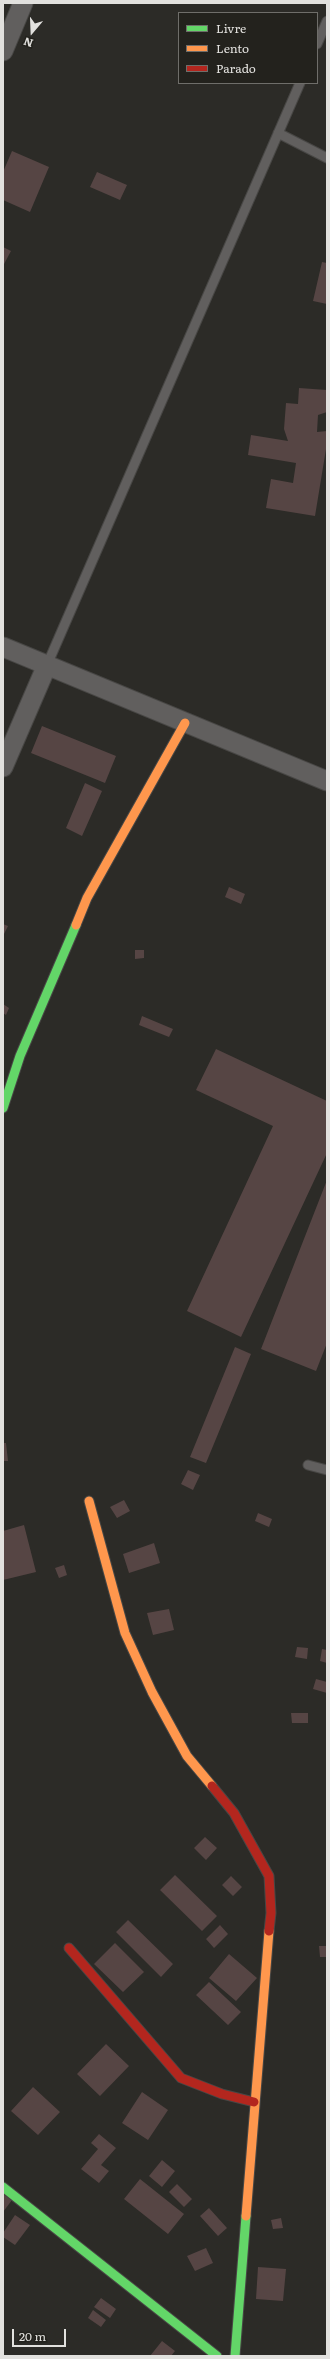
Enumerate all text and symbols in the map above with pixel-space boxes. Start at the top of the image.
north arrow [12,12,52,52]
legend [178,12,318,84]
text: Livre [216,19,246,37]
text: N [21,34,35,52]
text: Lento [216,39,249,57]
text: Parado [216,59,256,77]
scale bar [14,2321,68,2347]
text: 20 m [19,2327,46,2345]

